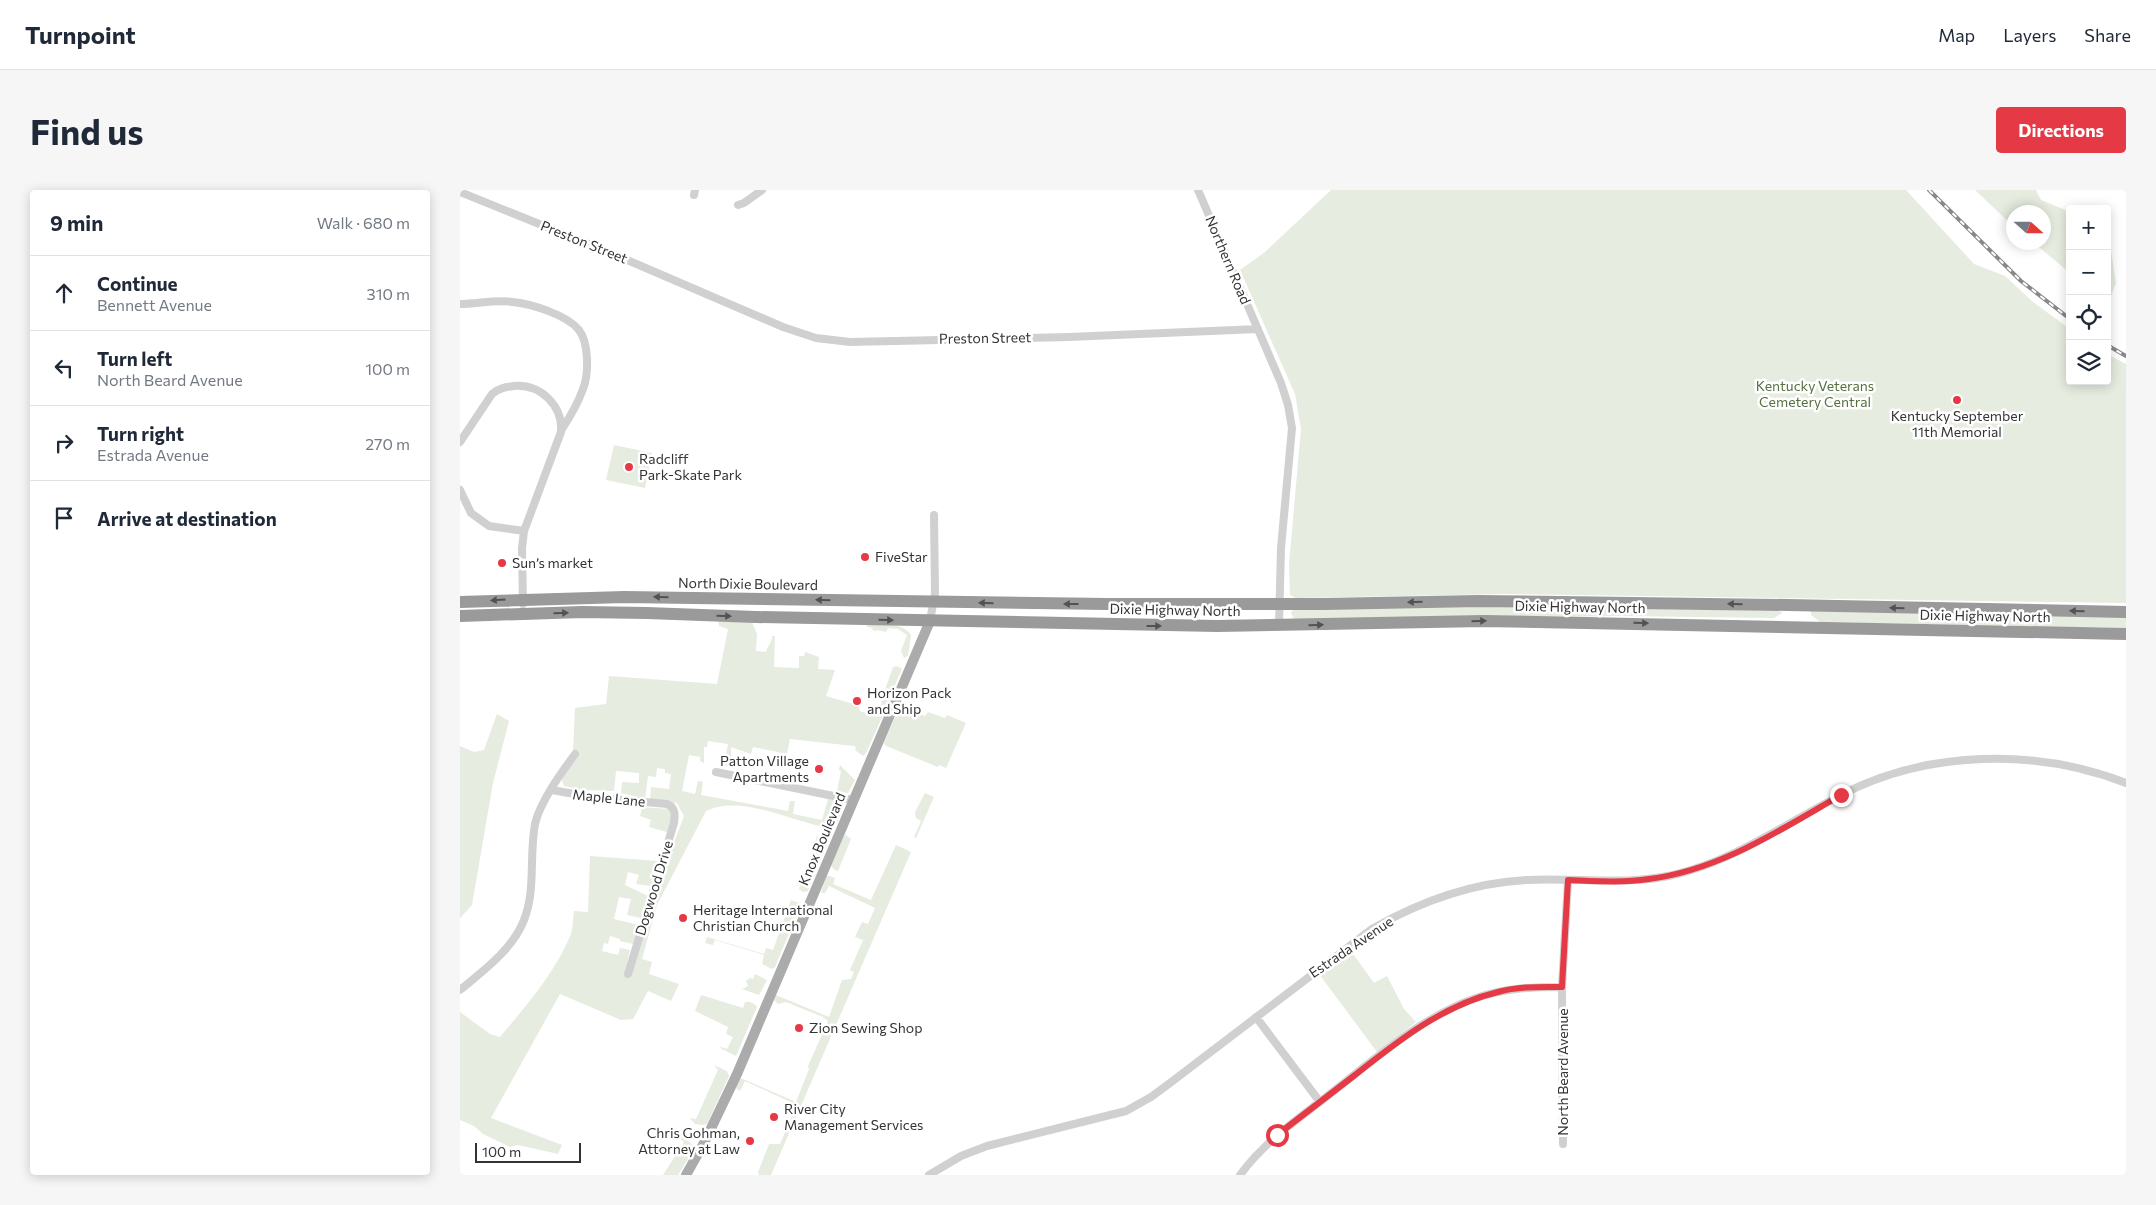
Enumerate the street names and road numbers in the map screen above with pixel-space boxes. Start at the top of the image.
street label: Northern Road [1202,213,1255,307]
street label: Preston Street [538,216,630,267]
street label: Preston Street [939,328,1031,347]
street label: North Dixie Boulevard [678,574,818,593]
street label: Dixie Highway North [1514,597,1646,616]
street label: Dixie Highway North [1109,600,1241,619]
street label: Dixie Highway North [1919,606,2051,625]
street label: Maple Lane [572,785,646,810]
street label: Knox Boulevard [794,790,849,888]
street label: Dogwood Drive [631,838,676,937]
street label: Estrada Avenue [1305,912,1396,981]
street label: North Beard Avenue [1554,1008,1571,1136]

